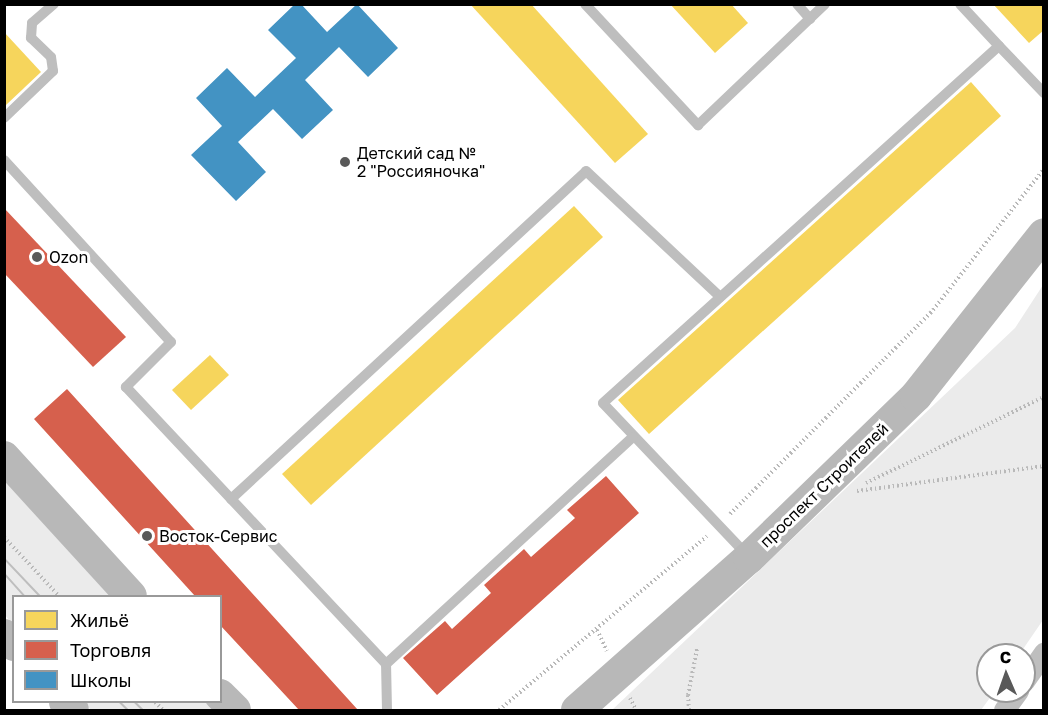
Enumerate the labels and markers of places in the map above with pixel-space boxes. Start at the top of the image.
place label: Детский сад № 2 "Россияночка" [357,143,485,181]
marker: Детский сад № 2 "Россияночка" [338,155,352,169]
place label: Ozon [49,247,88,267]
marker: Ozon [30,250,44,264]
place label: Восток-Сервис [159,526,277,546]
marker: Восток-Сервис [140,529,154,543]

